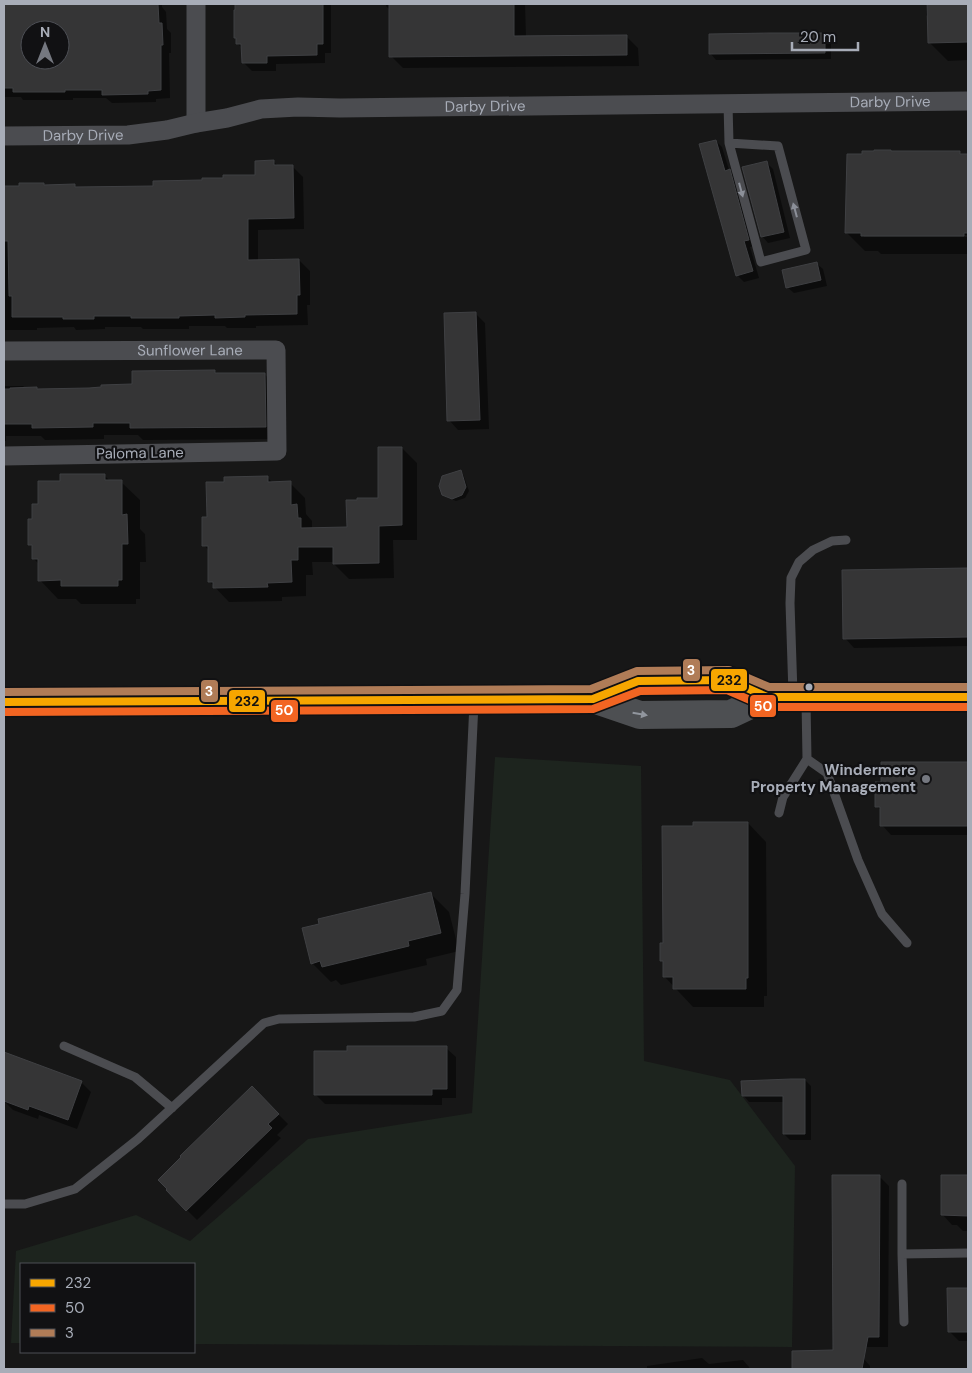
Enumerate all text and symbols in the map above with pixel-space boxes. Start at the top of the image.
north arrow [20,20,70,70]
scale bar [792,20,858,52]
text: N [40,23,50,41]
text: 20 m [800,27,836,47]
street label: Darby Drive [850,91,931,112]
street label: Darby Drive [445,96,526,117]
street label: Darby Drive [43,125,123,146]
one-way arrow [738,182,746,197]
one-way arrow [791,202,799,217]
street label: Sunflower Lane [137,340,243,361]
street label: Paloma Lane [96,442,184,464]
line badge: 3 [682,658,701,682]
text: 3 [687,661,695,679]
line badge: 232 [710,668,748,692]
text: 232 [717,671,741,689]
line badge: 3 [200,679,219,703]
text: 3 [205,682,213,700]
unlabelled marker [804,682,814,692]
line badge: 232 [228,689,266,713]
text: 232 [235,692,259,710]
line badge: 50 [749,694,777,718]
text: 50 [754,697,772,715]
line badge: 50 [270,699,299,723]
text: 50 [275,701,293,719]
one-way arrow [632,710,648,718]
place label: Windermere Property Management [751,760,916,797]
marker: Windermere Property Management [920,773,932,785]
legend [20,1263,195,1353]
text: 232 [65,1273,91,1293]
text: 50 [65,1298,84,1318]
text: 3 [65,1323,74,1343]

